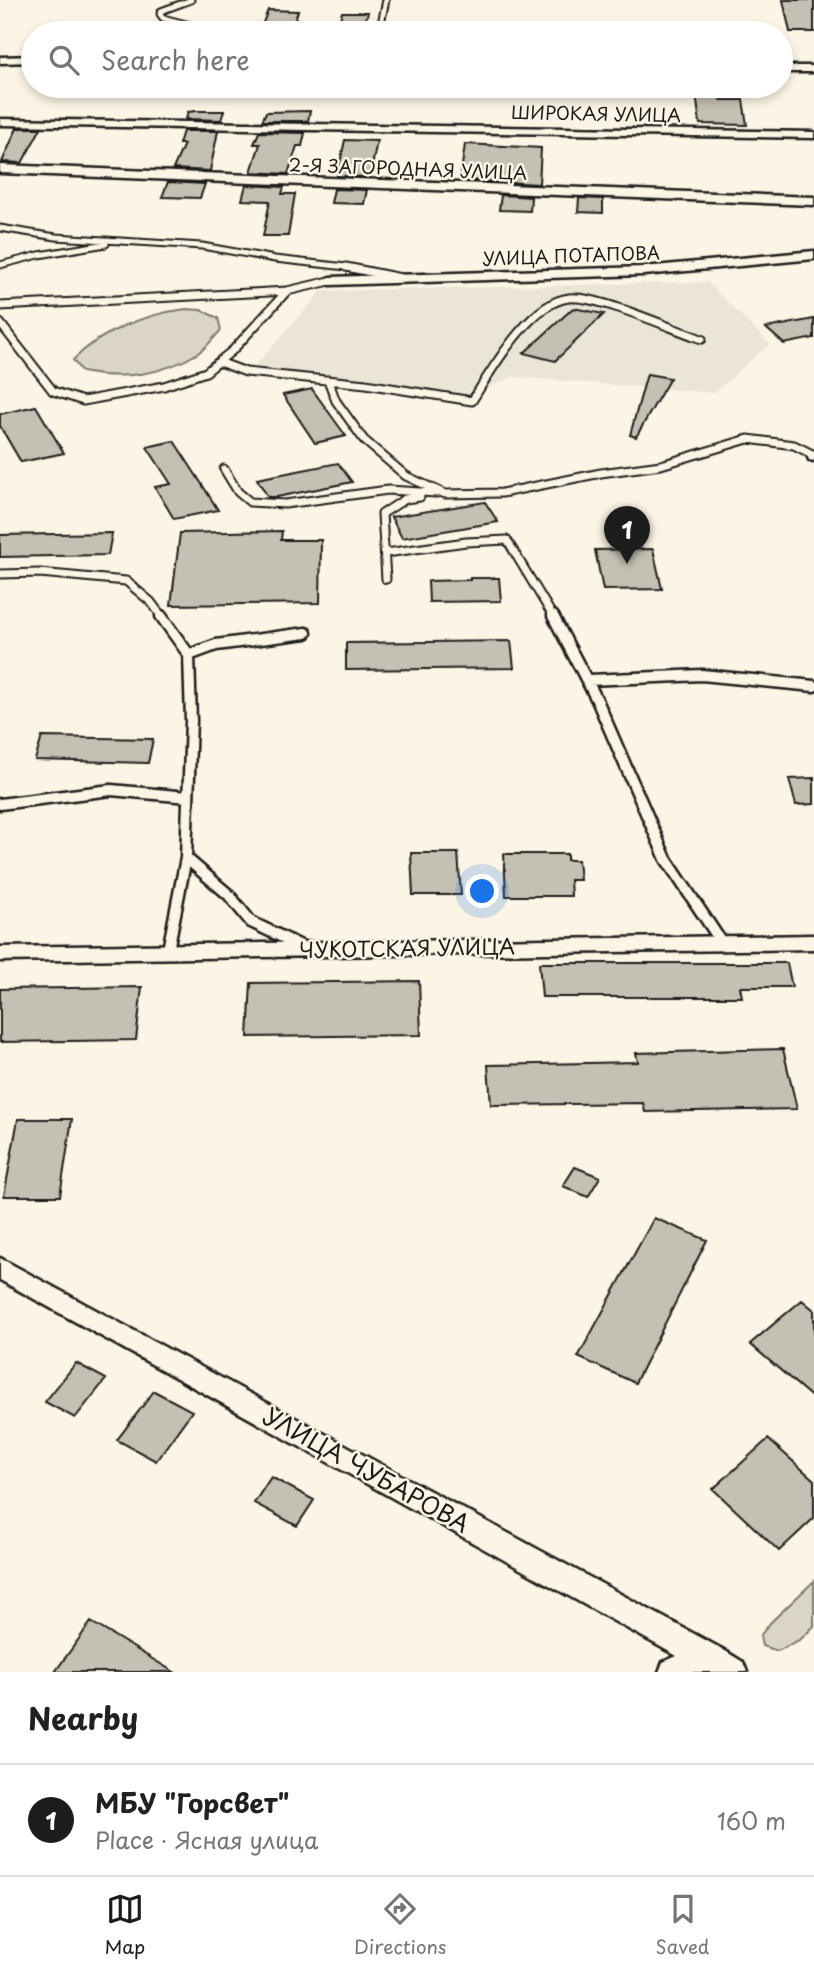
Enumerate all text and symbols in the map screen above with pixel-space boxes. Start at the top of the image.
search box [21,21,793,98]
text: Search here [101,40,250,79]
icon: search [45,41,83,79]
street label: ШИРОКАЯ УЛИЦА [511,98,681,128]
street label: 2-Я ЗАГОРОДНАЯ УЛИЦА [288,150,528,186]
street label: УЛИЦА ПОТАПОВА [482,238,660,272]
pin: 1 [604,506,650,564]
your location [465,874,499,908]
street label: ЧУКОТСКАЯ УЛИЦА [299,929,515,965]
street label: УЛИЦА ЧУБАРОВА [257,1397,477,1541]
text: Nearby [28,1695,138,1740]
text: МБУ "Горсвет" [95,1783,290,1822]
text: 1 [46,1803,57,1838]
text: 160 m [717,1803,786,1838]
text: Place · Ясная улица [95,1822,319,1857]
tab: Map [105,1890,145,1960]
tab: Directions [354,1890,447,1960]
tab: Saved [656,1890,709,1960]

